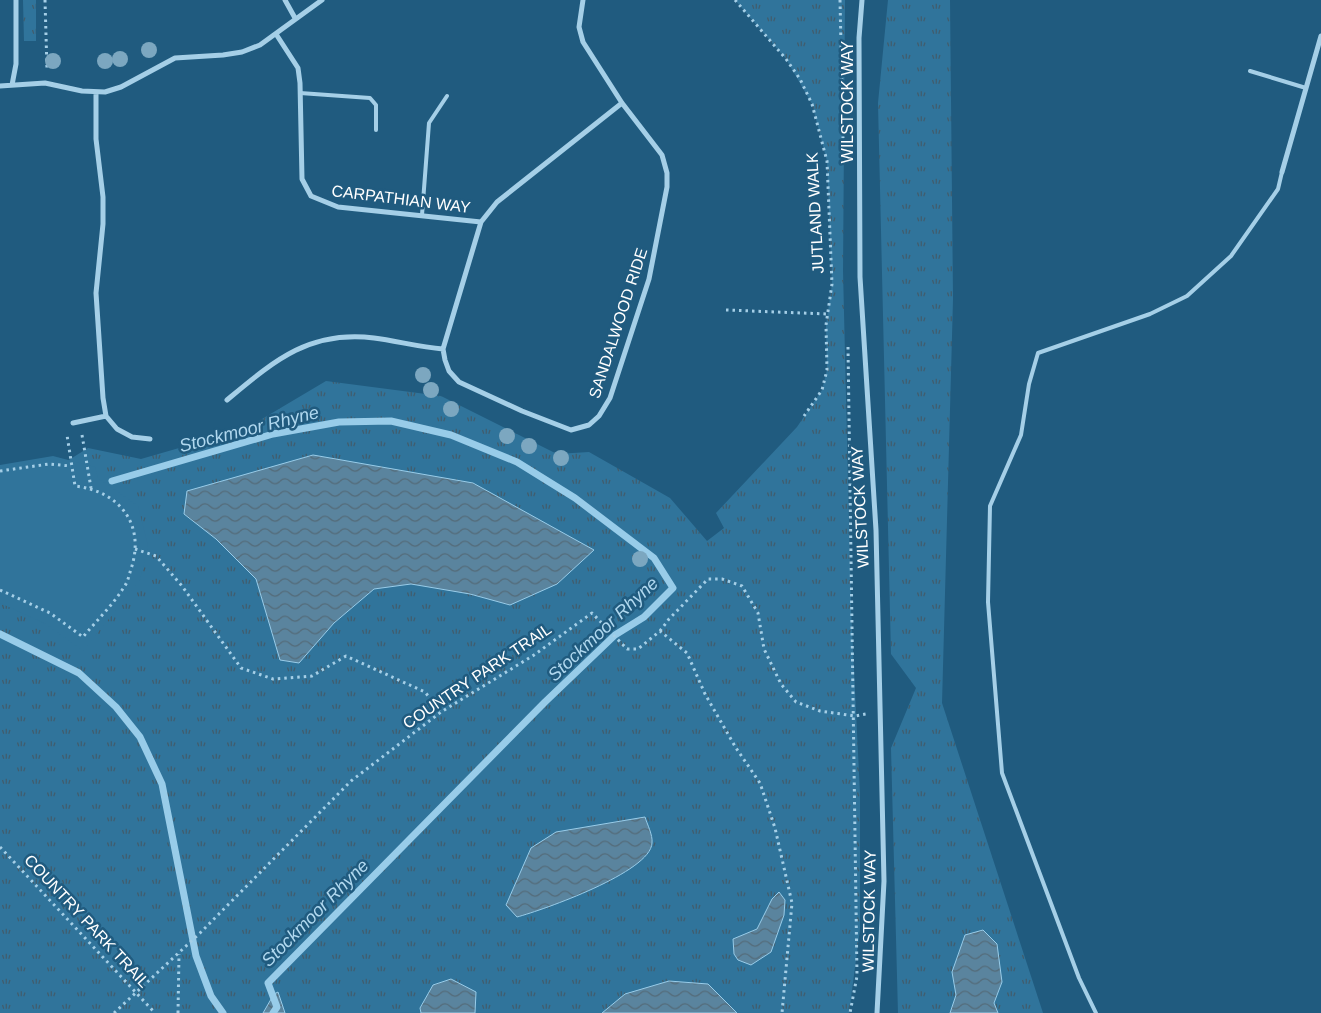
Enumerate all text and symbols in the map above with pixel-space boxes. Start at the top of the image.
street label: WILSTOCK WAY [839,40,856,163]
street label: JUTLAND WALK [803,152,827,274]
street label: CARPATHIAN WAY [331,182,472,216]
street label: SANDALWOOD RIDE [586,246,650,400]
water label: Stockmoor Rhyne [177,402,321,456]
street label: WILSTOCK WAY [848,445,872,569]
water label: Stockmoor Rhyne [544,573,662,685]
street label: COUNTRY PARK TRAIL [400,620,554,732]
street label: WILSTOCK WAY [859,849,879,972]
street label: COUNTRY PARK TRAIL [21,851,153,991]
water label: Stockmoor Rhyne [257,855,373,971]

